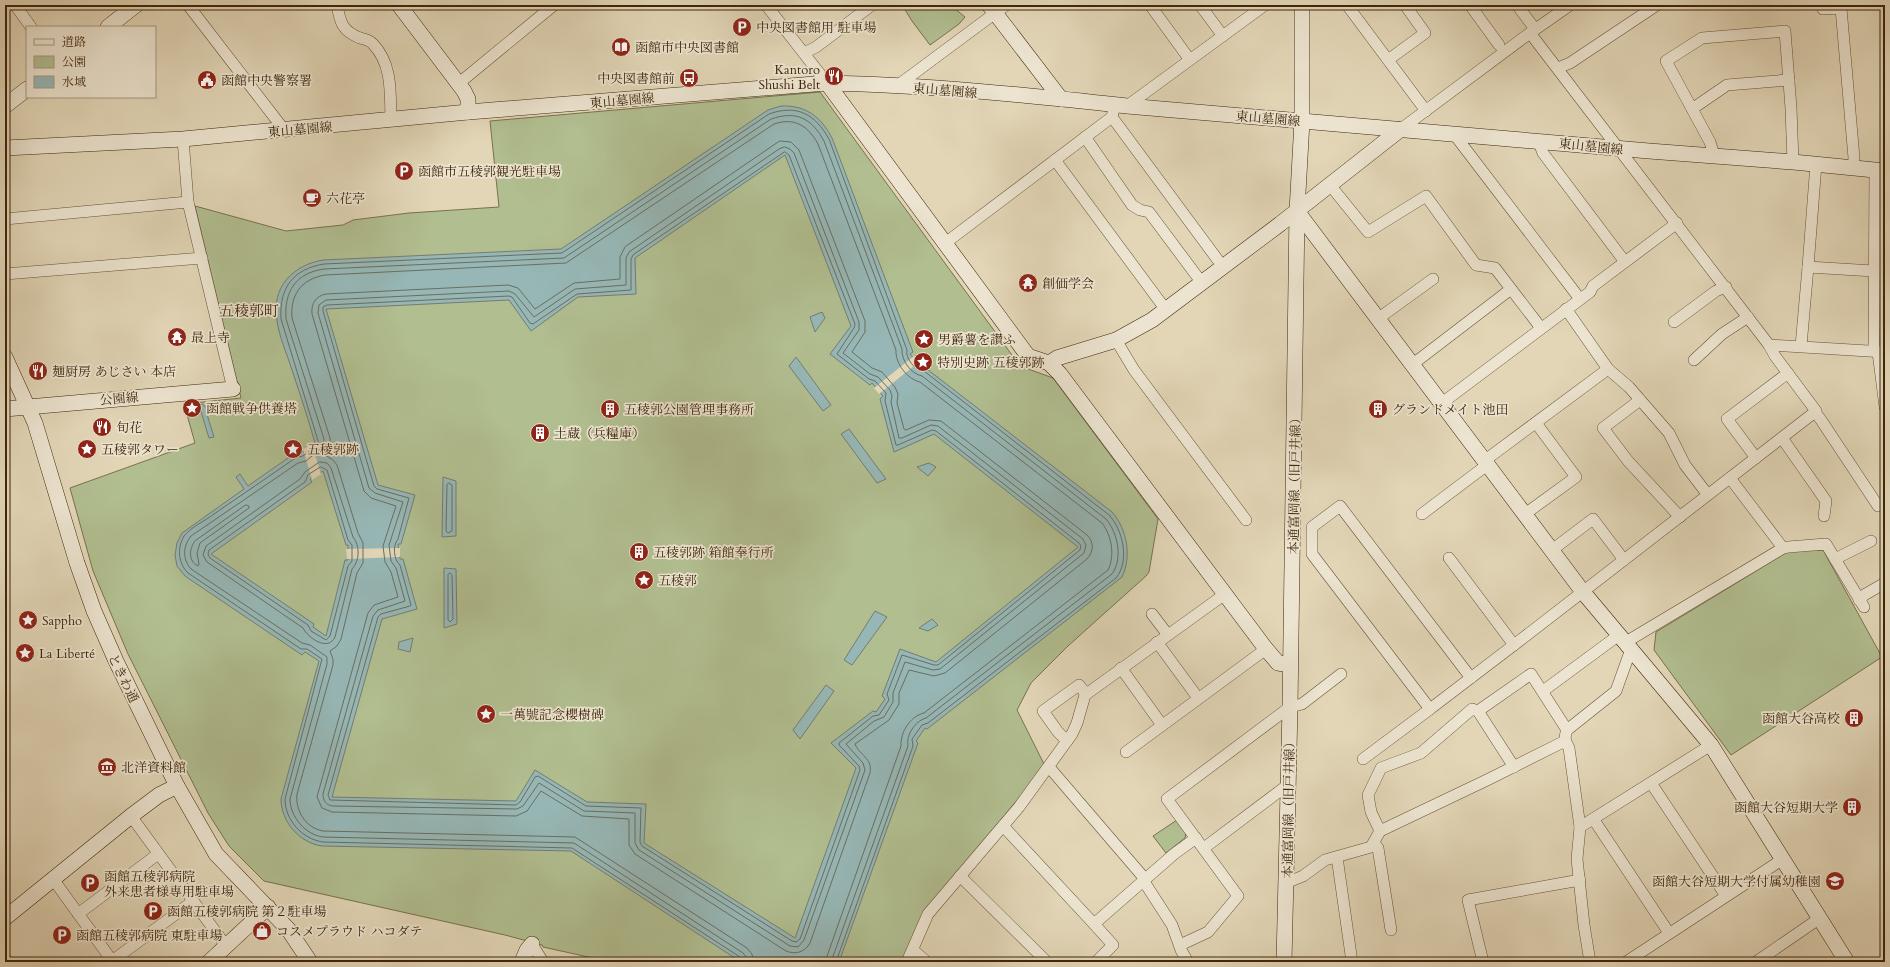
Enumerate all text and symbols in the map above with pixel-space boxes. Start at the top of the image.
parking icon: 中央図書館用 駐車場 [731,16,753,38]
place label: 中央図書館用 駐車場 [756,19,877,37]
legend [26,26,156,98]
text: 道路 [62,34,86,50]
library icon: 函館市中央図書館 [610,36,632,58]
place label: 函館市中央図書館 [635,39,739,57]
text: 公園 [62,54,86,70]
place label: Kantoro Shushi Belt [758,61,820,94]
restaurant icon: Kantoro Shushi Belt [823,65,845,87]
bus stop icon: 中央図書館前 [678,67,700,89]
public building icon: 函館中央警察署 [196,69,218,91]
place label: 中央図書館前 [597,70,675,88]
place label: 函館中央警察署 [221,72,312,90]
text: 水域 [62,74,86,90]
street label: 東山墓園線 [912,79,978,103]
street label: 東山墓園線 [589,89,655,113]
street label: 東山墓園線 [1235,107,1301,131]
street label: 東山墓園線 [267,118,333,142]
street label: 東山墓園線 [1558,135,1624,159]
parking icon: 函館市五稜郭観光駐車場 [393,160,415,182]
place label: 函館市五稜郭観光駐車場 [418,163,561,181]
cafe icon: 六花亭 [301,187,323,209]
place label: 六花亭 [326,190,365,208]
temple icon: 創価学会 [1017,272,1039,294]
place label: 創価学会 [1042,275,1094,293]
district label: 五稜郭町 [219,301,279,321]
temple icon: 最上寺 [166,326,188,348]
place icon: 男爵薯を讃ふ [913,328,935,350]
place label: 最上寺 [191,329,230,347]
place label: 男爵薯を讃ふ [938,331,1016,349]
place icon: 特別史跡 五稜郭跡 [912,351,934,373]
place label: 特別史跡 五稜郭跡 [937,354,1045,372]
restaurant icon: 麺厨房 あじさい 本店 [27,360,49,382]
place label: 麺厨房 あじさい 本店 [52,363,176,381]
street label: 公園線 [99,388,139,410]
place icon: 函館戦争供養塔 [181,397,203,419]
building icon: 五稜郭公園管理事務所 [599,398,621,420]
building icon: グランドメイト池田 [1367,398,1389,420]
place label: 函館戦争供養塔 [206,400,297,418]
place label: 五稜郭公園管理事務所 [624,401,754,419]
place label: グランドメイト池田 [1392,401,1509,419]
street label: 本通富岡線（旧戸井線） [1285,411,1305,555]
restaurant icon: 旬花 [91,416,113,438]
place label: 旬花 [116,419,142,437]
building icon: 土蔵（兵糧庫） [529,422,551,444]
place label: 土蔵（兵糧庫） [554,425,645,443]
place icon: 五稜郭タワー [76,438,98,460]
place icon: 五稜郭跡 [282,438,304,460]
place label: 五稜郭タワー [101,441,179,459]
place label: 五稜郭跡 [307,441,359,459]
building icon: 五稜郭跡 箱館奉行所 [628,541,650,563]
place label: 五稜郭跡 箱館奉行所 [653,544,774,562]
place icon: 五稜郭 [633,569,655,591]
place label: 五稜郭 [658,572,697,590]
place icon: Sappho [17,609,39,631]
place label: Sappho [42,612,82,630]
place icon: La Liberté [14,642,36,664]
place label: La Liberté [39,645,95,663]
street label: ときわ通 [104,651,143,706]
place icon: 一萬號記念櫻樹碑 [475,703,497,725]
place label: 一萬號記念櫻樹碑 [500,706,604,724]
building icon: 函館大谷高校 [1843,707,1865,729]
place label: 函館大谷高校 [1762,710,1840,728]
street label: 本通富岡線（旧戸井線） [1279,735,1299,879]
museum icon: 北洋資料館 [96,756,118,778]
place label: 北洋資料館 [121,759,186,777]
building icon: 函館大谷短期大学 [1841,796,1863,818]
place label: 函館大谷短期大学 [1734,799,1838,817]
place label: 函館五稜郭病院 外来患者様専用駐車場 [104,868,234,901]
school or university icon: 函館大谷短期大学付属幼稚園 [1824,870,1846,892]
parking icon: 函館五稜郭病院 外来患者様専用駐車場 [79,872,101,894]
place label: 函館大谷短期大学付属幼稚園 [1652,873,1821,891]
parking icon: 函館五稜郭病院 第２駐車場 [142,900,164,922]
place label: 函館五稜郭病院 第２駐車場 [167,903,327,921]
shop icon: コスメプラウド ハコダテ [251,920,273,942]
place label: コスメプラウド ハコダテ [276,923,423,941]
parking icon: 函館五稜郭病院 東駐車場 [51,924,73,946]
place label: 函館五稜郭病院 東駐車場 [76,927,223,945]

